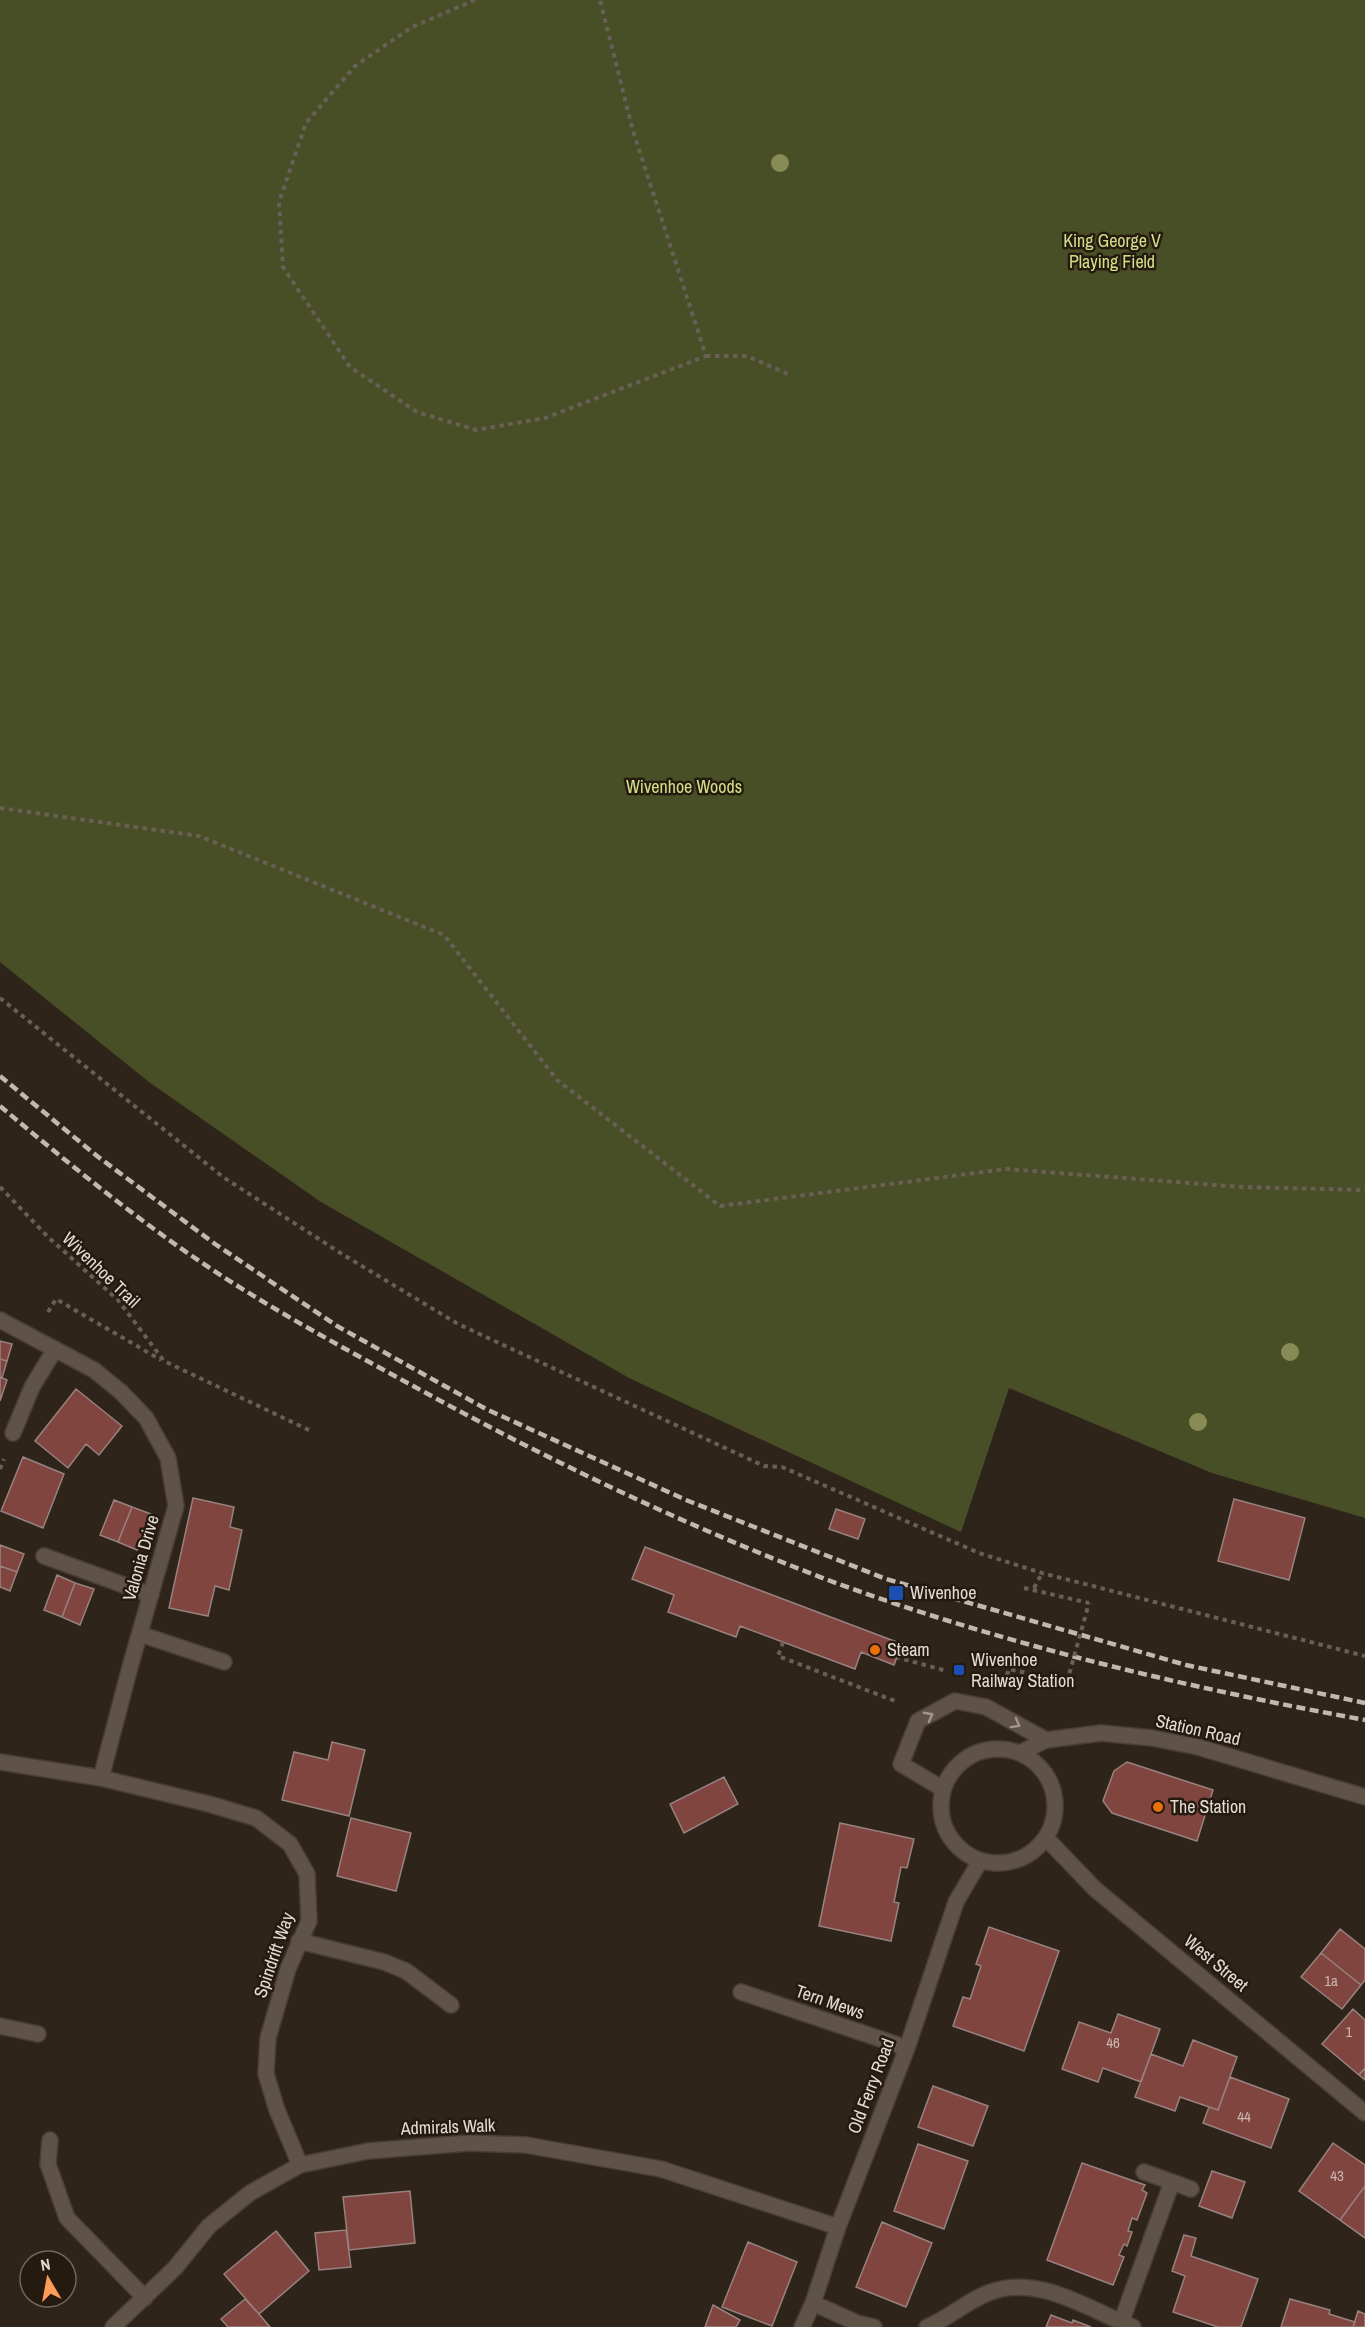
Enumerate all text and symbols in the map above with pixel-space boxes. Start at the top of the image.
park label: King George V Playing Field [1063,228,1161,274]
park label: Wivenhoe Woods [626,774,742,799]
street label: Wivenhoe Trail [57,1226,146,1313]
street label: Valonia Drive [116,1512,165,1604]
place label: Wivenhoe [910,1580,976,1605]
marker: Wivenhoe [887,1584,905,1602]
place label: Steam [887,1637,930,1662]
marker: Steam [868,1643,882,1657]
place label: Wivenhoe Railway Station [971,1647,1074,1693]
marker: Wivenhoe Railway Station [952,1663,966,1677]
street label: Station Road [1153,1708,1243,1751]
one-way arrow [922,1711,933,1723]
one-way arrow [1010,1716,1020,1728]
place label: The Station [1170,1794,1246,1819]
marker: The Station [1151,1800,1165,1814]
street label: Spindrift Way [247,1908,300,2001]
street label: West Street [1179,1928,1254,1997]
house number: 1a [1324,1970,1338,1991]
street label: Tern Mews [792,1978,868,2025]
house number: 1 [1346,2021,1353,2042]
house number: 46 [1106,2032,1120,2053]
street label: Old Ferry Road [841,2035,900,2137]
house number: 44 [1237,2106,1251,2127]
street label: Admirals Walk [399,2112,496,2141]
house number: 43 [1330,2165,1344,2186]
north arrow [18,2249,78,2309]
text: N [39,2253,52,2276]

